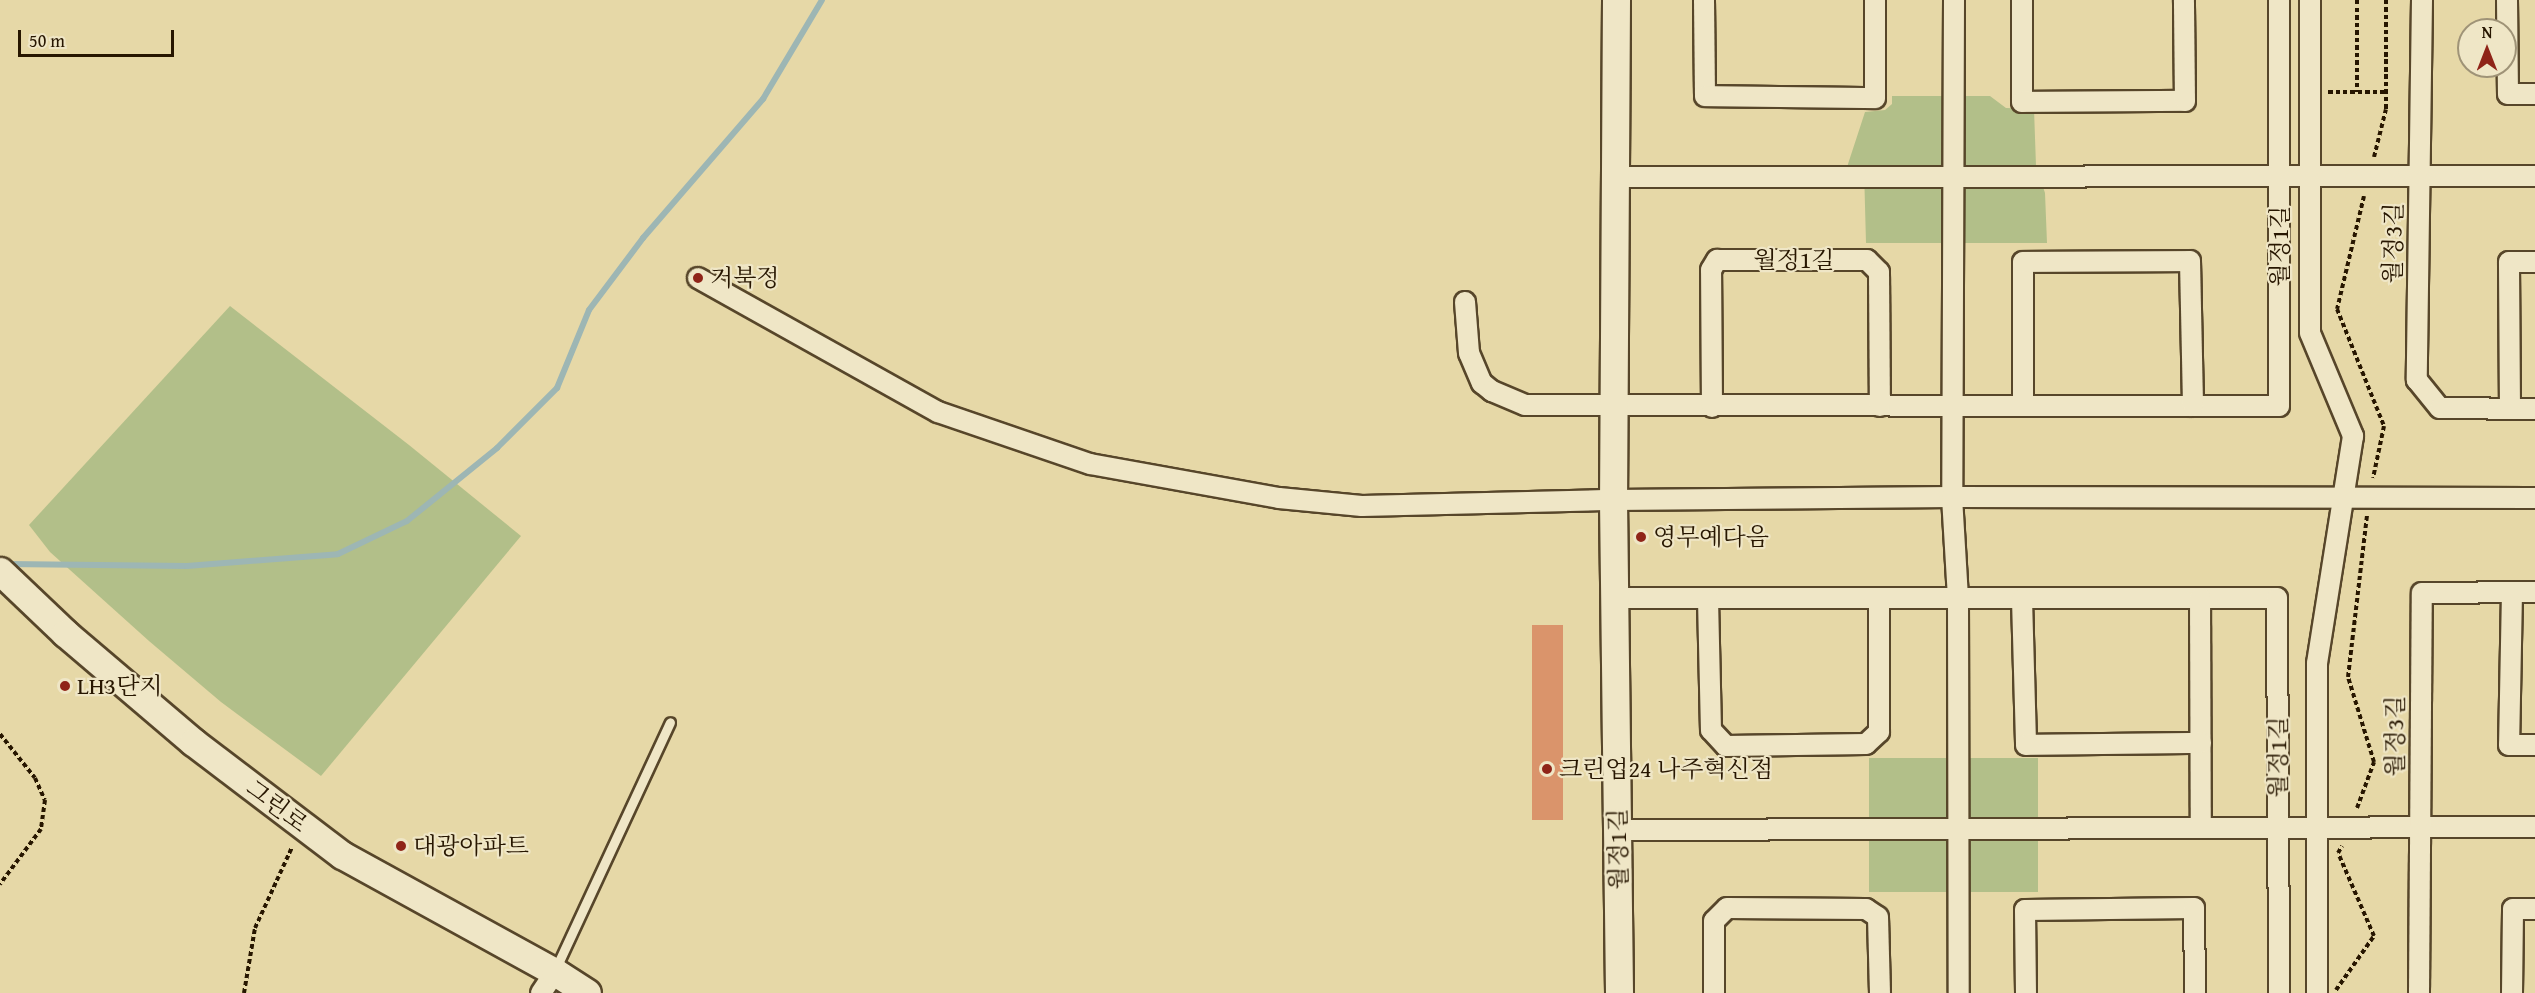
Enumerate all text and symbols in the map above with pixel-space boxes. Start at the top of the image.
scale bar [21,18,177,56]
north arrow [2457,18,2517,78]
text: N [2482,20,2492,44]
text: 50 m [29,27,65,54]
street label: 월정3길 [2378,202,2408,284]
street label: 월정1길 [2266,205,2294,287]
street label: 월정1길 [1753,246,1835,274]
place label: 거북정 [710,264,780,292]
marker: 거북정 [691,271,705,285]
place label: 영무예다음 [1653,523,1769,551]
marker: 영무예다음 [1634,530,1648,544]
place label: LH3단지 [77,672,163,700]
marker: LH3단지 [58,679,72,693]
street label: 월정3길 [2381,695,2409,777]
street label: 월정1길 [2264,716,2292,798]
place label: 크린업24 나주혁신점 [1559,755,1773,783]
marker: 크린업24 나주혁신점 [1540,762,1554,776]
street label: 그린로 [241,774,313,838]
street label: 월정1길 [1603,808,1633,890]
place label: 대광아파트 [413,832,529,860]
marker: 대광아파트 [394,839,408,853]

